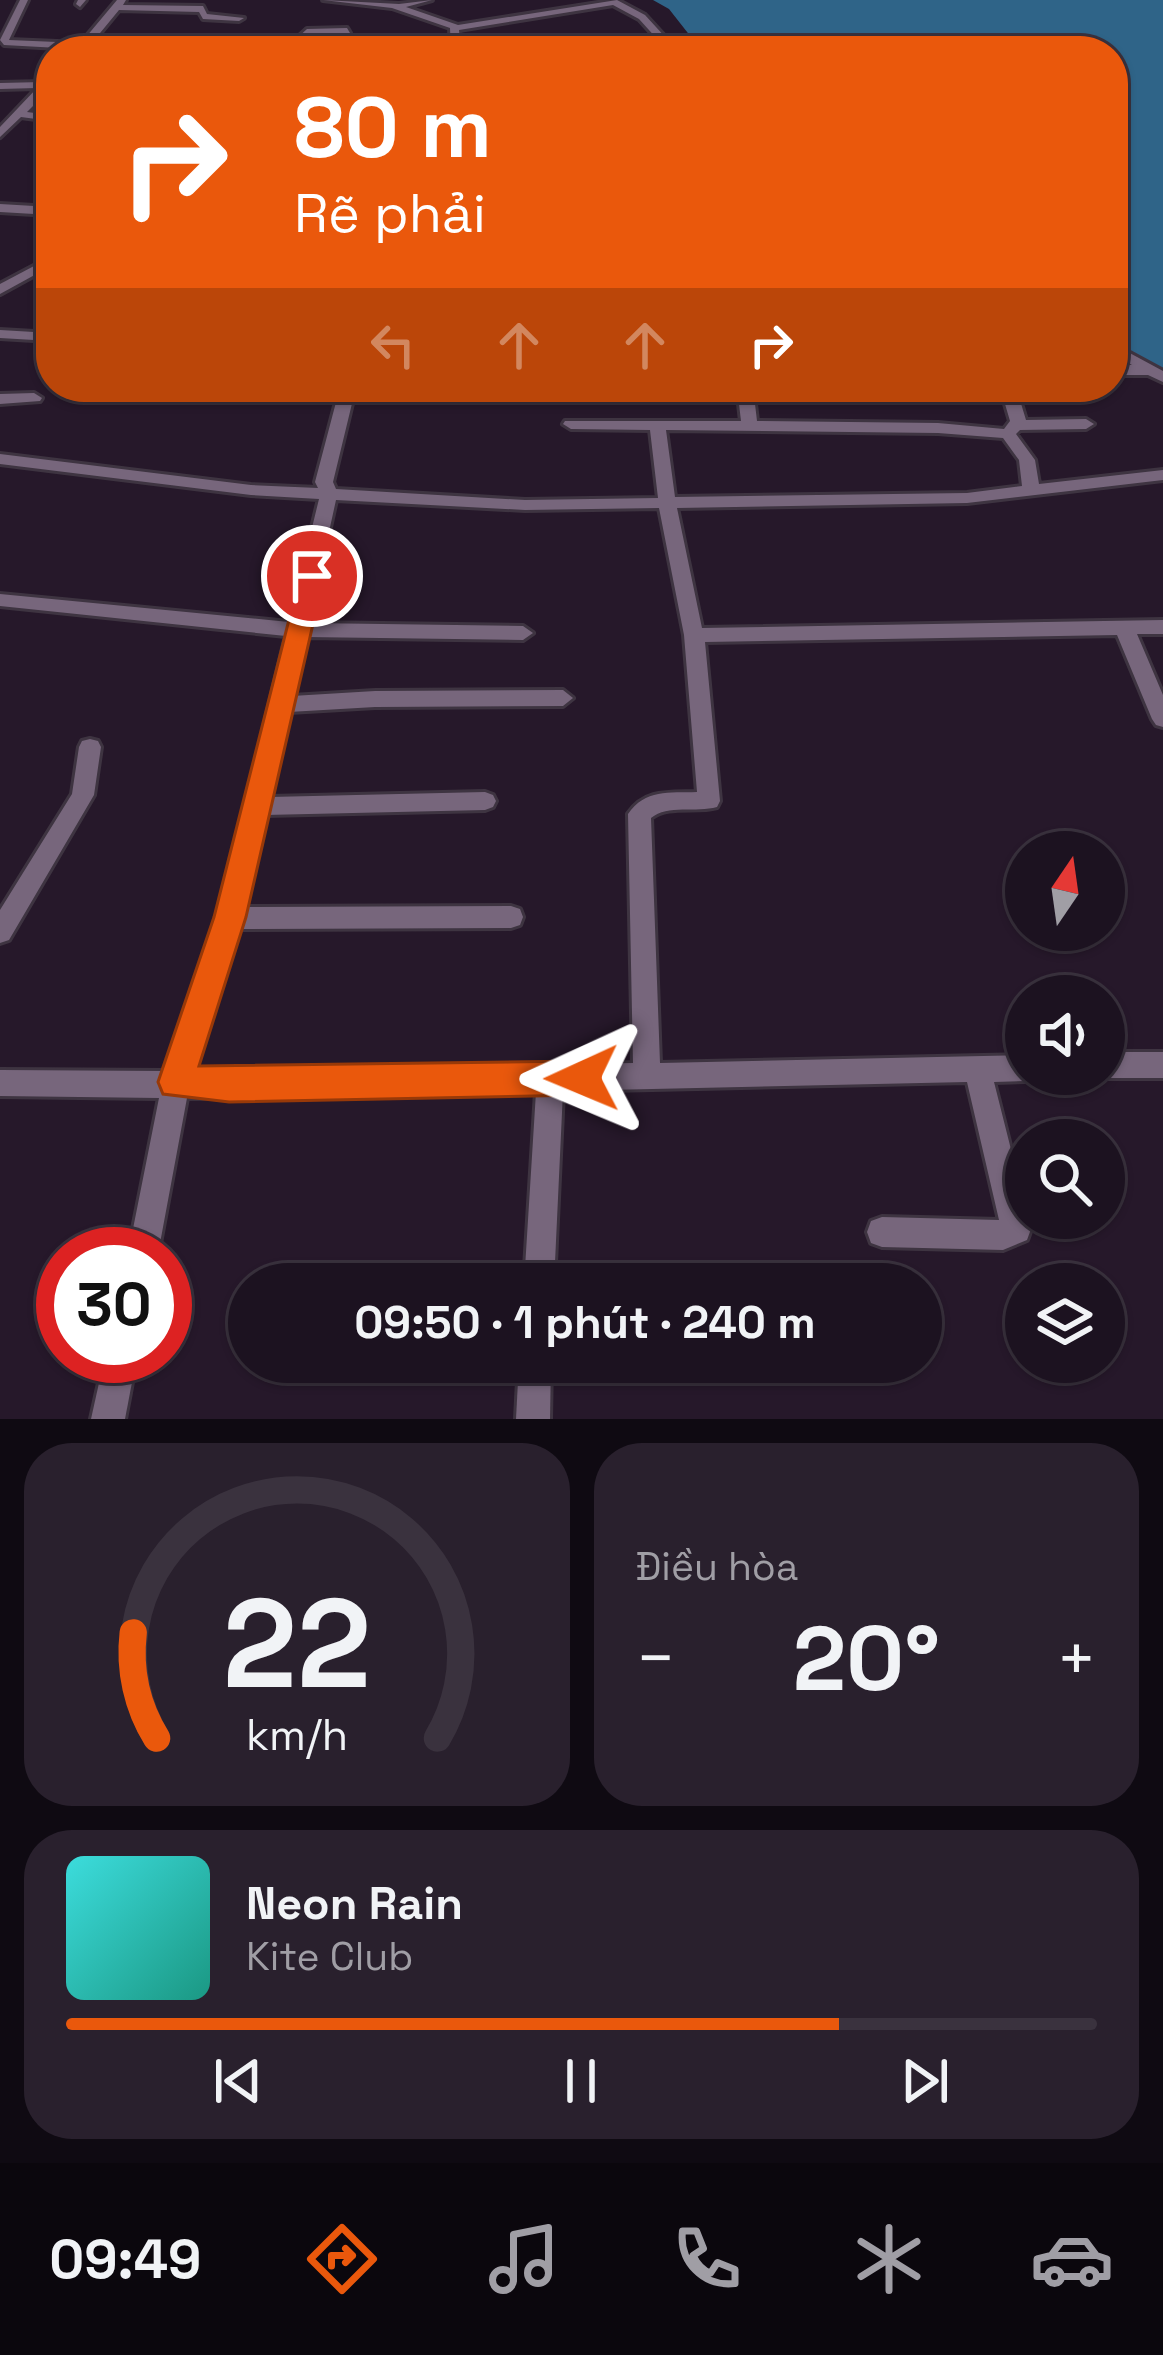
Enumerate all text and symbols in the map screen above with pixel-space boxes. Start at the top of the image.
text: 80 m [294,74,492,182]
icon: right [96,84,252,240]
text: Rẽ phải [294,179,486,248]
icon: left [360,312,426,378]
icon: ahead [486,312,552,378]
icon: ahead [612,312,678,378]
icon: right [738,312,804,378]
pin [261,525,363,627]
icon: arrive [279,543,345,609]
north arrow [1005,831,1125,951]
map controls [1005,831,1125,1383]
button: sound [1005,975,1125,1095]
position arrow [519,1015,645,1141]
button: search [1005,1119,1125,1239]
speed limit sign: 30 [36,1227,192,1383]
button: layers [1005,1263,1125,1383]
text: 09:50 · 1 phút · 240 m [354,1294,816,1351]
text: Điều hòa [636,1542,798,1591]
text: 22 [223,1564,371,1723]
text: 20° [793,1601,940,1716]
text: − [636,1616,676,1700]
text: + [1056,1616,1097,1700]
text: km/h [246,1707,348,1762]
text: Neon Rain [246,1875,463,1932]
text: Kite Club [246,1932,413,1981]
icon: previous [205,2048,271,2114]
icon: pause [548,2048,614,2114]
icon: next [892,2048,958,2114]
icon: directions [300,2217,384,2301]
icon: music [482,2217,566,2301]
icon: phone [665,2217,749,2301]
icon: climate [847,2217,931,2301]
icon: car [1030,2217,1114,2301]
text: 09:49 [49,2225,201,2294]

